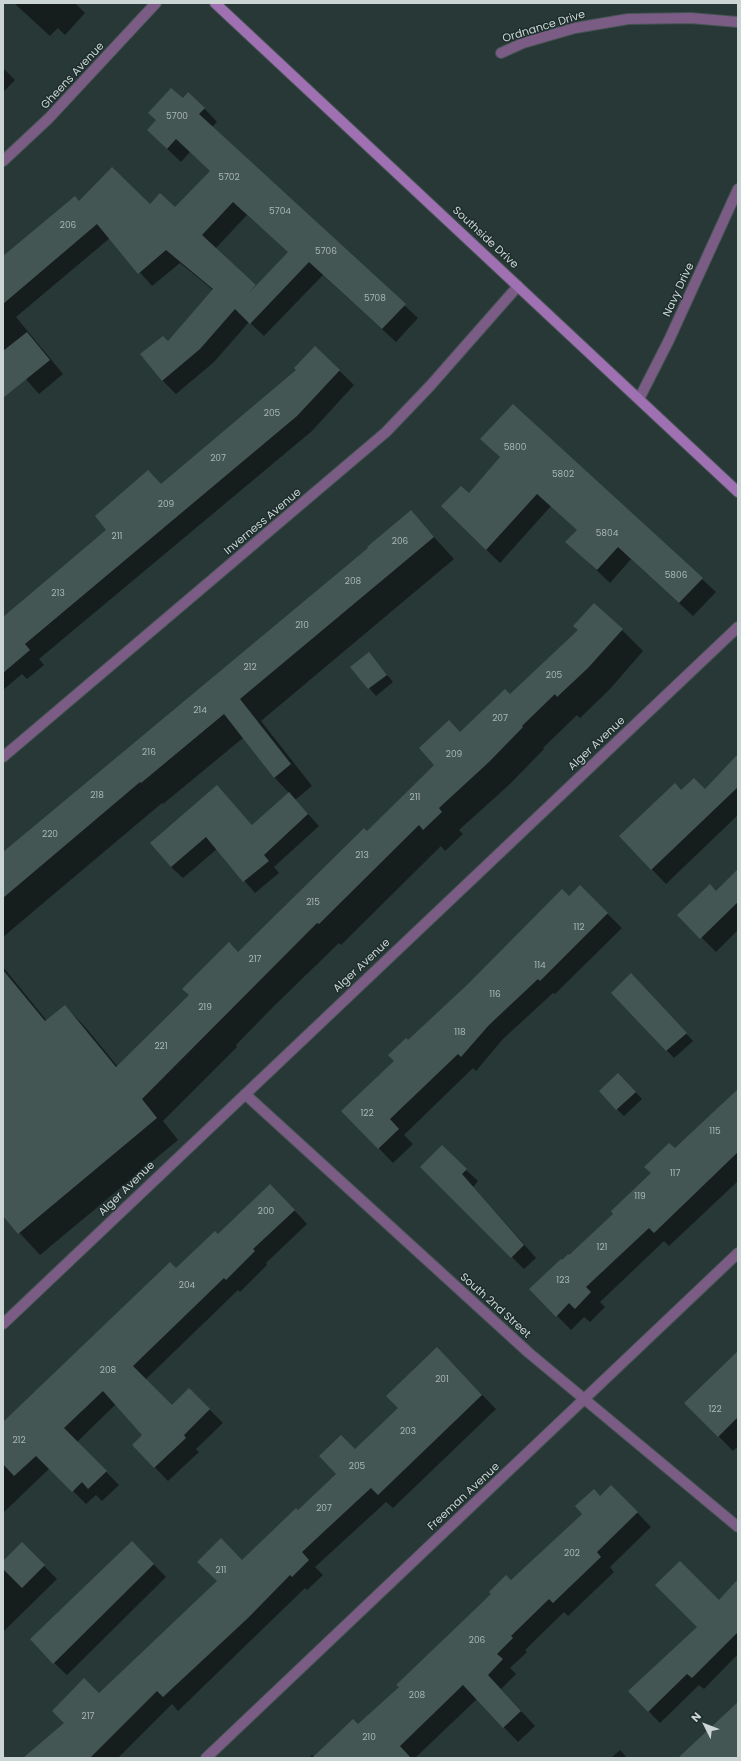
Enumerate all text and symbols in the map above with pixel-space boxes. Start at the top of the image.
street label: Ordnance Drive [501,8,587,46]
street label: Gheens Avenue [39,40,107,112]
house number: 5700 [166,112,188,122]
house number: 5702 [218,173,240,183]
street label: Southside Drive [449,204,521,272]
house number: 5704 [269,207,291,217]
house number: 206 [60,221,76,231]
house number: 5706 [315,247,337,257]
street label: Navy Drive [661,261,697,319]
house number: 5708 [364,294,386,304]
house number: 205 [264,409,280,419]
house number: 5800 [504,443,526,453]
house number: 207 [210,454,226,464]
house number: 5802 [552,470,574,480]
street label: Inverness Avenue [222,486,304,558]
house number: 209 [158,500,174,510]
house number: 5804 [596,529,618,539]
house number: 211 [112,532,122,542]
house number: 206 [392,537,408,547]
house number: 5806 [665,571,687,581]
house number: 208 [345,577,361,587]
house number: 213 [51,589,65,599]
house number: 210 [295,621,309,631]
house number: 212 [243,663,257,673]
house number: 205 [546,671,562,681]
house number: 214 [193,706,207,716]
house number: 207 [492,714,508,724]
street label: Alger Avenue [566,714,628,774]
house number: 216 [142,748,156,758]
house number: 209 [446,750,462,760]
house number: 218 [90,791,104,801]
house number: 211 [410,793,420,803]
house number: 220 [42,830,58,840]
house number: 213 [355,851,369,861]
house number: 215 [306,898,320,908]
house number: 112 [574,923,584,933]
street label: Alger Avenue [331,936,393,996]
house number: 217 [249,955,261,965]
house number: 114 [534,961,546,971]
house number: 116 [489,990,501,1000]
house number: 219 [198,1003,212,1013]
house number: 118 [454,1028,466,1038]
house number: 221 [154,1042,168,1052]
house number: 122 [360,1109,374,1119]
house number: 115 [709,1127,721,1137]
street label: Alger Avenue [96,1159,158,1219]
house number: 117 [670,1169,680,1179]
house number: 119 [634,1192,646,1202]
house number: 200 [258,1207,274,1217]
house number: 121 [597,1243,607,1253]
street label: South 2nd Street [457,1271,533,1341]
house number: 123 [556,1276,570,1286]
house number: 204 [179,1281,195,1291]
house number: 208 [100,1366,116,1376]
house number: 201 [435,1375,449,1385]
house number: 122 [708,1405,722,1415]
house number: 203 [400,1427,416,1437]
house number: 212 [12,1436,26,1446]
street label: Freeman Avenue [425,1460,503,1534]
house number: 205 [349,1462,365,1472]
house number: 207 [316,1504,332,1514]
house number: 202 [564,1549,580,1559]
house number: 211 [216,1566,226,1576]
house number: 206 [469,1636,485,1646]
house number: 208 [409,1691,425,1701]
north arrow [685,1705,725,1745]
text: N [687,1709,705,1725]
house number: 217 [82,1712,94,1722]
house number: 210 [362,1733,376,1743]

